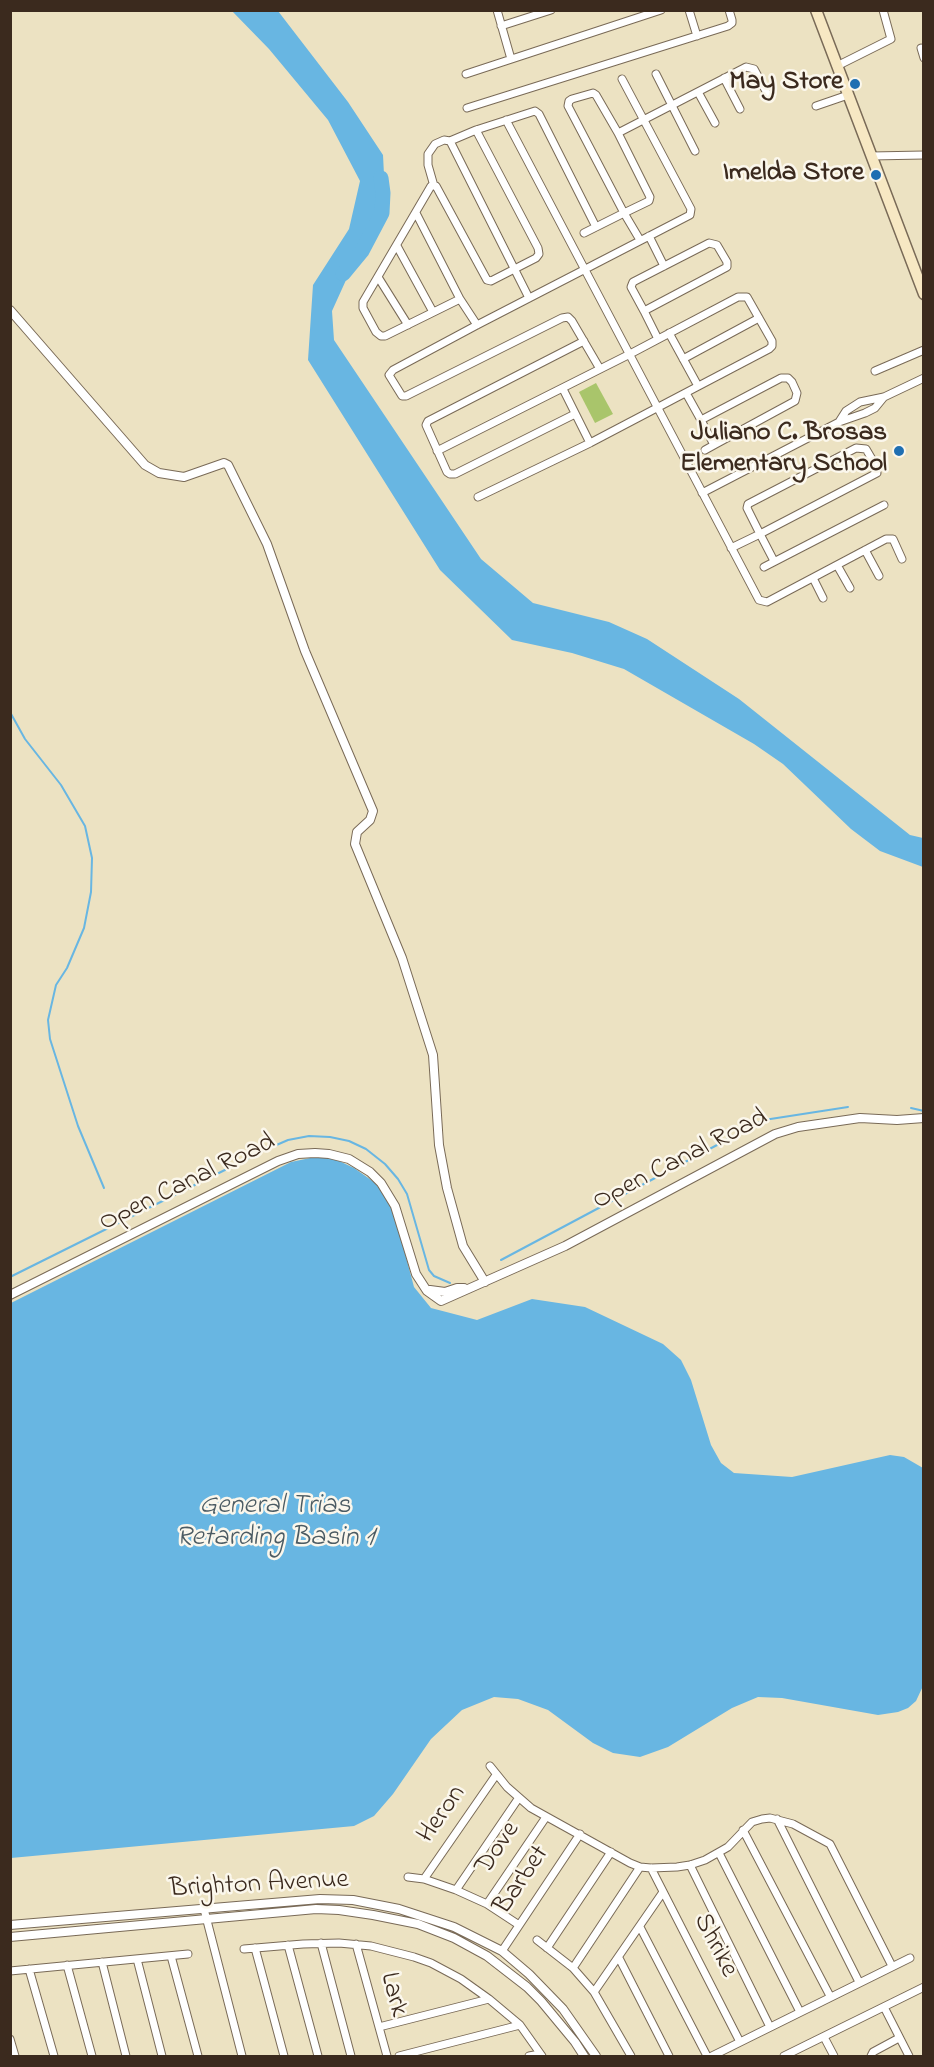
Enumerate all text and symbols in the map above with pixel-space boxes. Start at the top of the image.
place label: May Store [729,68,843,100]
marker: May Store [848,77,862,91]
place label: Imelda Store [723,159,864,191]
marker: Imelda Store [869,168,883,182]
place label: Juliano C. Brosas Elementary School [680,419,887,482]
marker: Juliano C. Brosas Elementary School [892,444,906,458]
street label: Open Canal Road [588,1103,774,1219]
street label: Open Canal Road [95,1127,281,1241]
water label: General Trias Retarding Basin 1 [176,1490,374,1556]
street label: Heron [412,1780,474,1850]
street label: Dove [470,1816,528,1882]
street label: Barbet [488,1840,558,1922]
street label: Brighton Avenue [169,1865,349,1907]
street label: Shrike [684,1909,744,1983]
street label: Lark [371,1969,413,2021]

